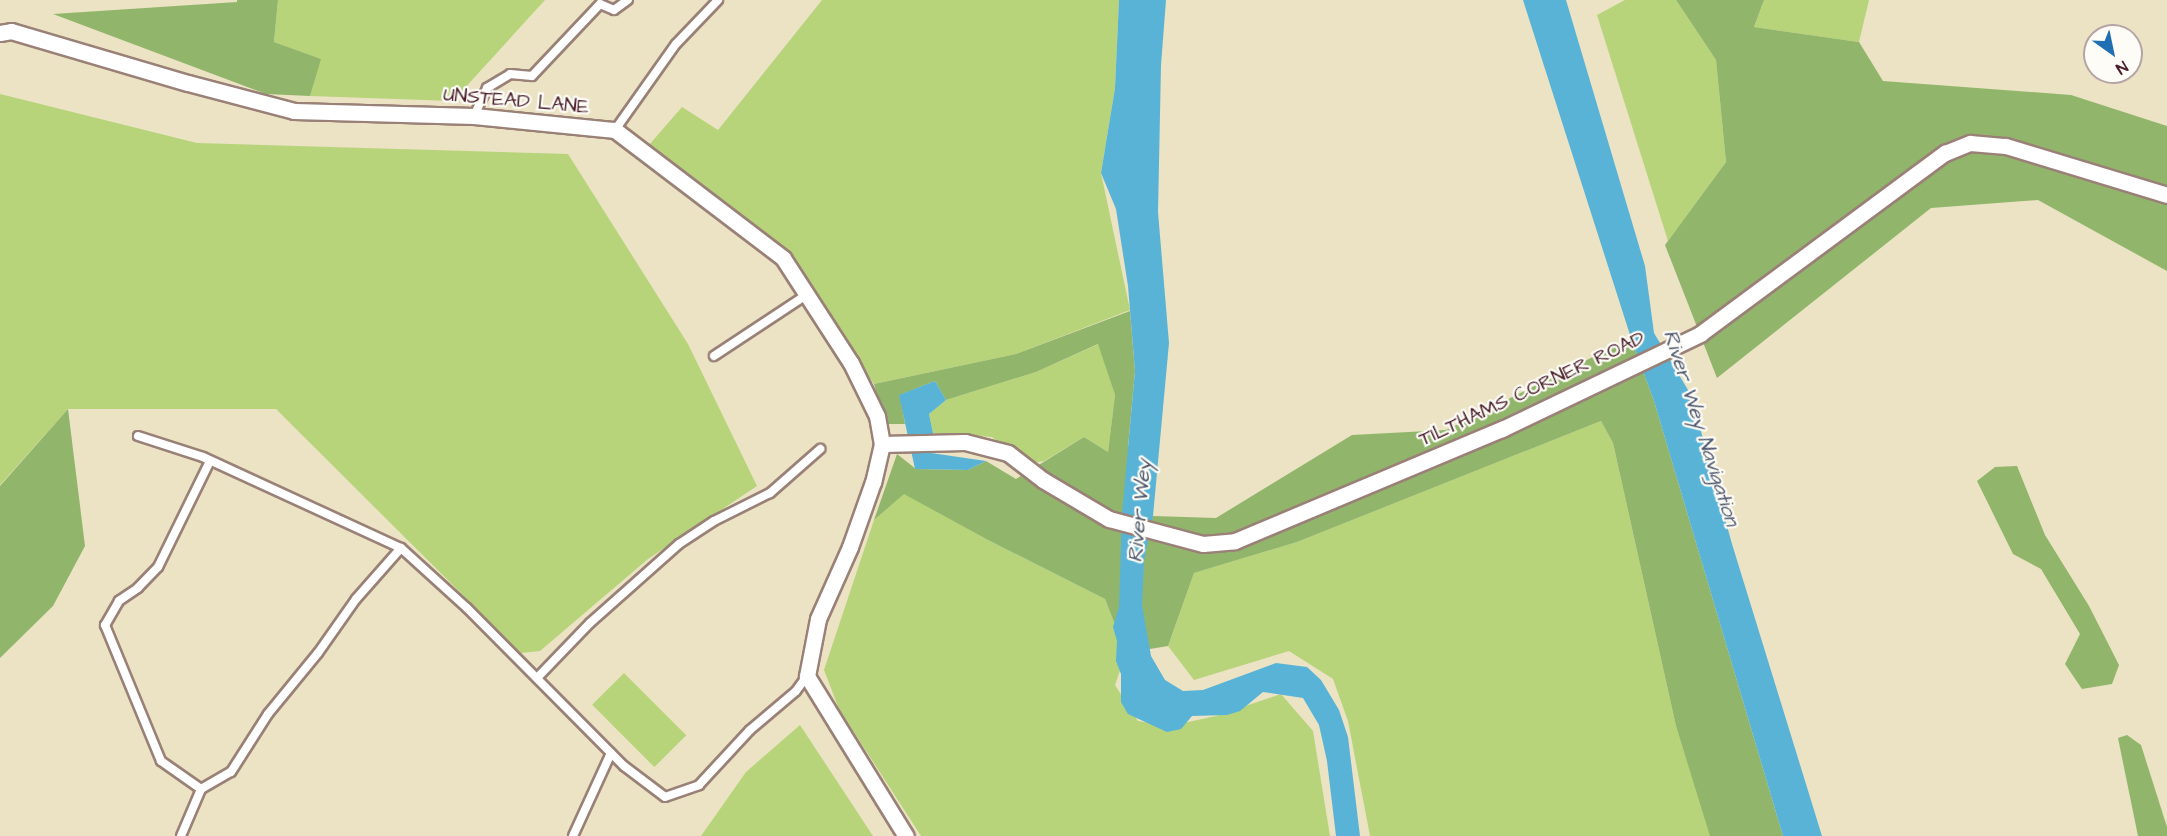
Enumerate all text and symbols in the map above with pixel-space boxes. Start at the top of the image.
north arrow [2083,24,2143,84]
text: N [2112,55,2132,79]
street label: UNSTEAD LANE [442,83,590,119]
street label: TILTHAMS CORNER ROAD [1415,326,1649,452]
water label: River Wey Navigation [1657,327,1745,529]
water label: River Wey [1123,459,1157,563]

